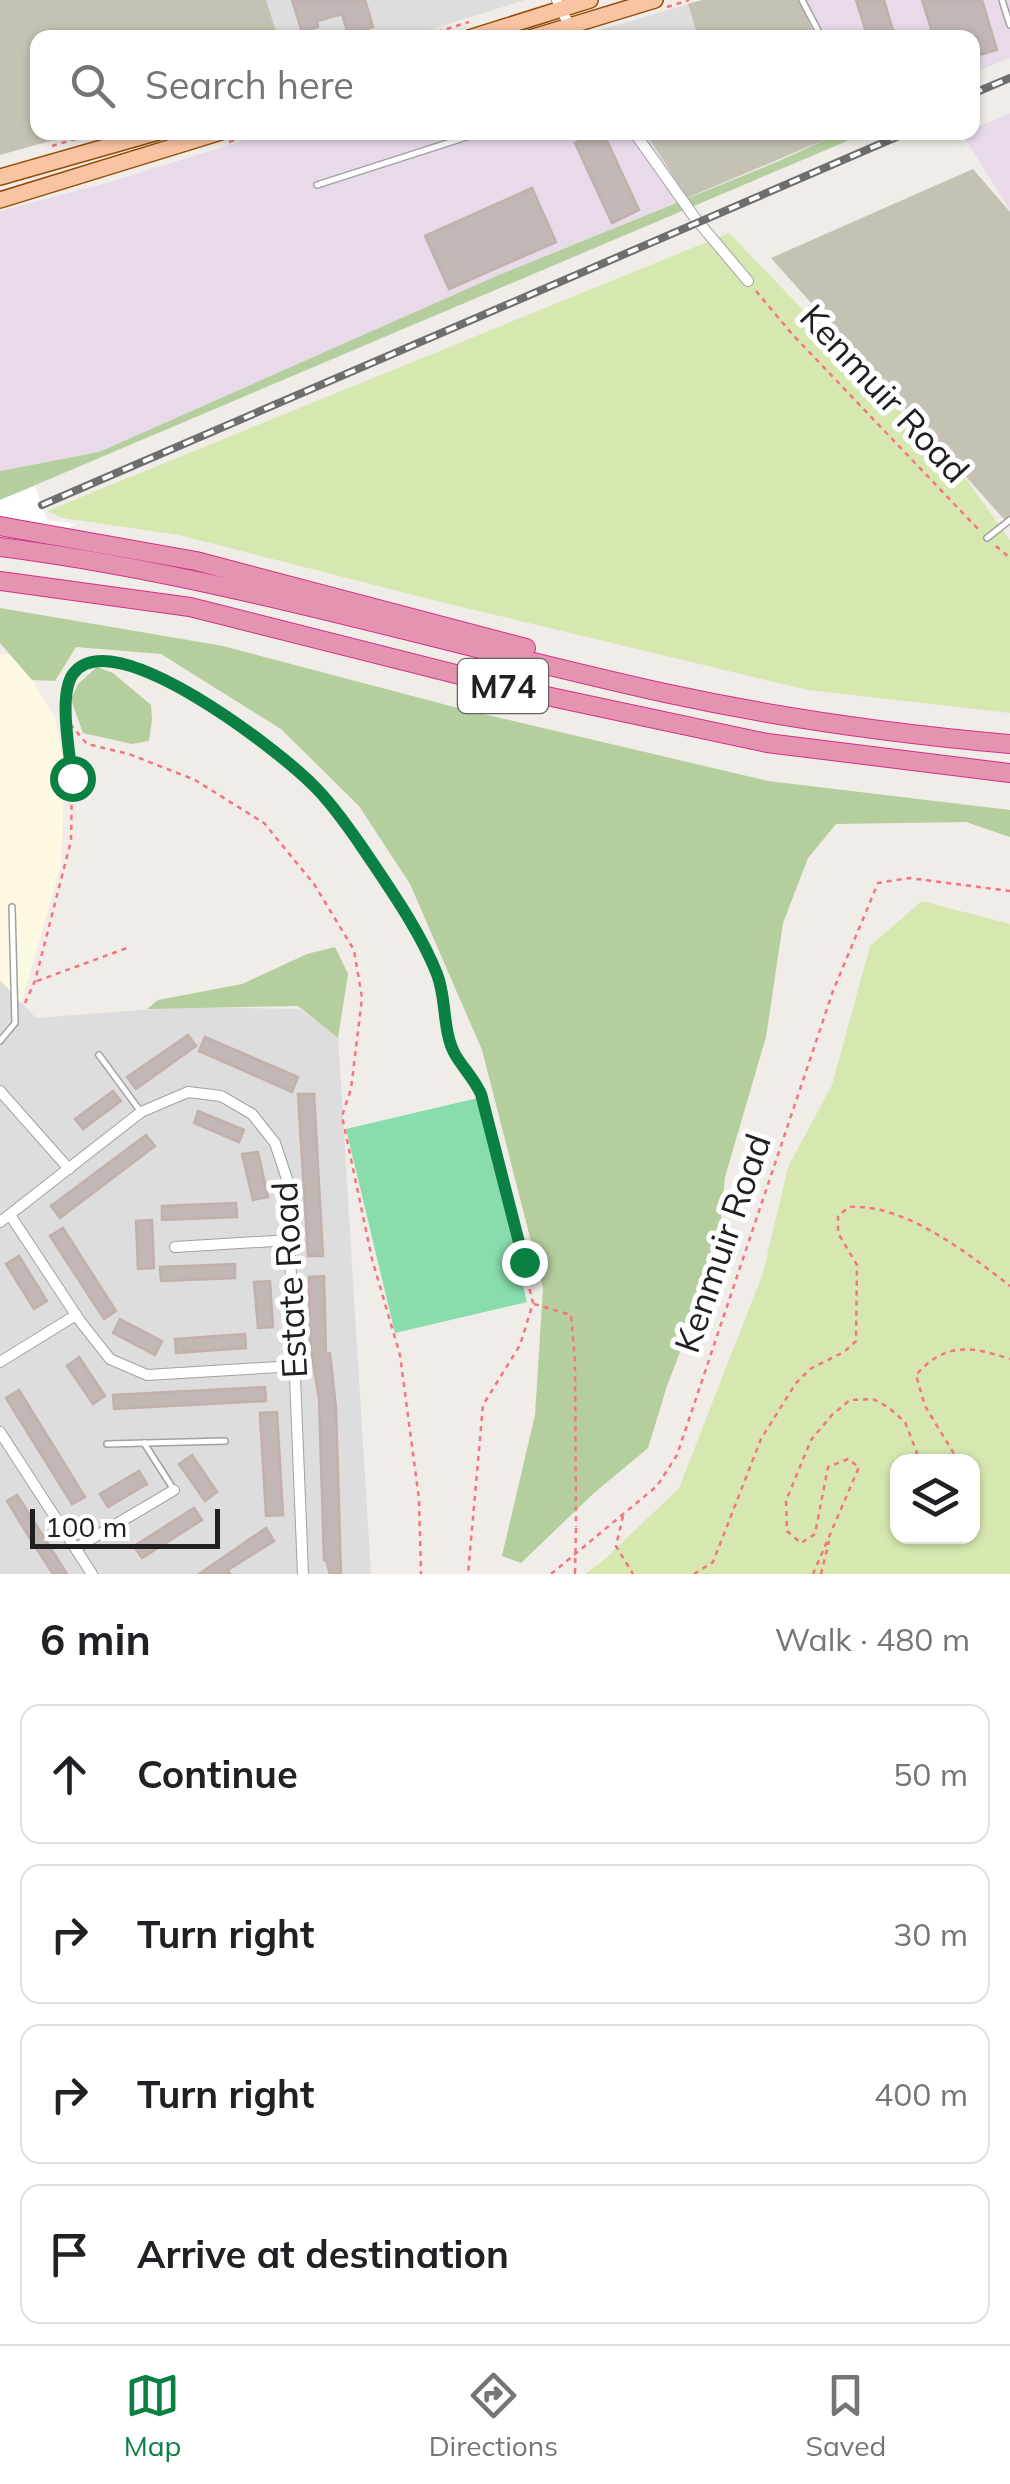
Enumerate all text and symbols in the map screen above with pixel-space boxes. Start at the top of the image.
search box [30,30,980,140]
icon: search [65,58,120,113]
text: Search here [145,61,354,109]
street label: Kenmuir Road [791,295,979,491]
road number: M74 [458,659,548,713]
route start [50,756,96,802]
street label: Kenmuir Road [664,1128,780,1358]
street label: Estate Road [262,1181,316,1379]
route end [502,1240,548,1286]
map controls [890,1454,980,1544]
button: layers [890,1454,980,1544]
scale bar [30,1504,220,1548]
text: 100 m [45,1509,127,1544]
text: 6 min [40,1613,151,1666]
text: Walk · 480 m [775,1619,970,1659]
icon: ahead [42,1747,97,1802]
text: Continue [137,1750,298,1798]
text: 50 m [893,1754,968,1794]
icon: right [42,1907,97,1962]
text: Turn right [137,1910,314,1958]
text: 30 m [893,1914,968,1954]
icon: right [42,2067,97,2122]
text: Turn right [137,2070,314,2118]
text: 400 m [874,2074,968,2114]
icon: arrive [42,2227,97,2282]
text: Arrive at destination [137,2230,509,2278]
tab: Map [124,2368,181,2463]
tab: Directions [429,2368,558,2463]
tab: Saved [805,2368,886,2463]

